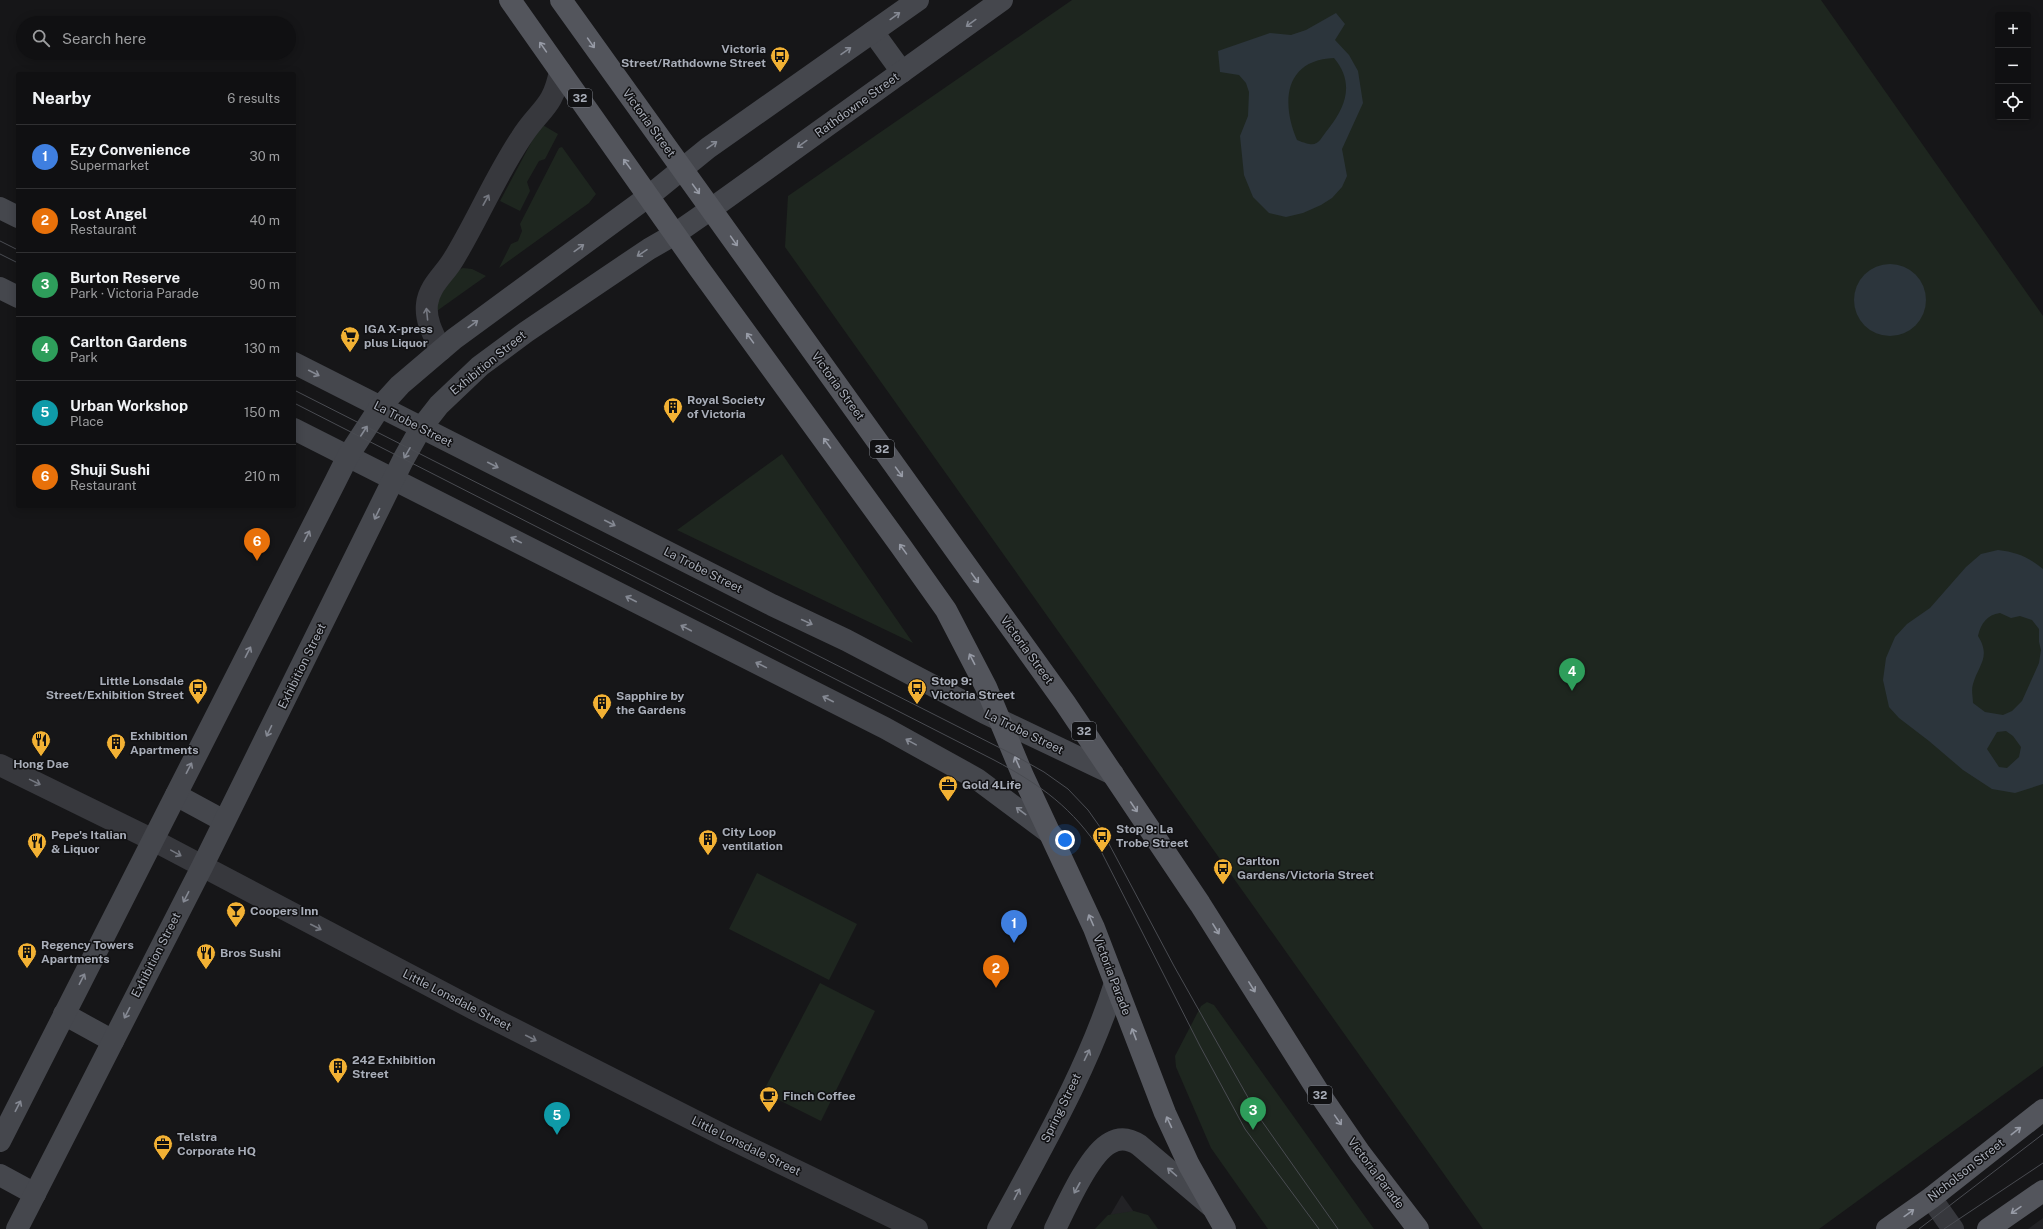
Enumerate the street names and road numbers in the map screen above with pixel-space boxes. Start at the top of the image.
street label: Rathdowne Street [812,70,902,140]
street label: Victoria Street [620,86,679,160]
road number: 32 [568,89,592,107]
street label: Exhibition Street [447,328,529,398]
street label: Victoria Street [809,349,868,423]
street label: La Trobe Street [371,398,455,450]
road number: 32 [870,440,894,458]
street label: La Trobe Street [661,544,745,596]
street label: Victoria Street [998,613,1057,687]
street label: Exhibition Street [275,621,329,711]
street label: La Trobe Street [982,707,1066,757]
road number: 32 [1072,722,1096,740]
street label: Exhibition Street [129,910,184,1000]
street label: Victoria Parade [1090,933,1134,1017]
street label: Little Lonsdale Street [400,967,514,1034]
street label: Spring Street [1038,1071,1084,1145]
road number: 32 [1308,1086,1332,1104]
street label: Little Lonsdale Street [689,1113,803,1179]
street label: Victoria Parade [1345,1135,1407,1211]
street label: Nicholson Street [1925,1136,2007,1204]

